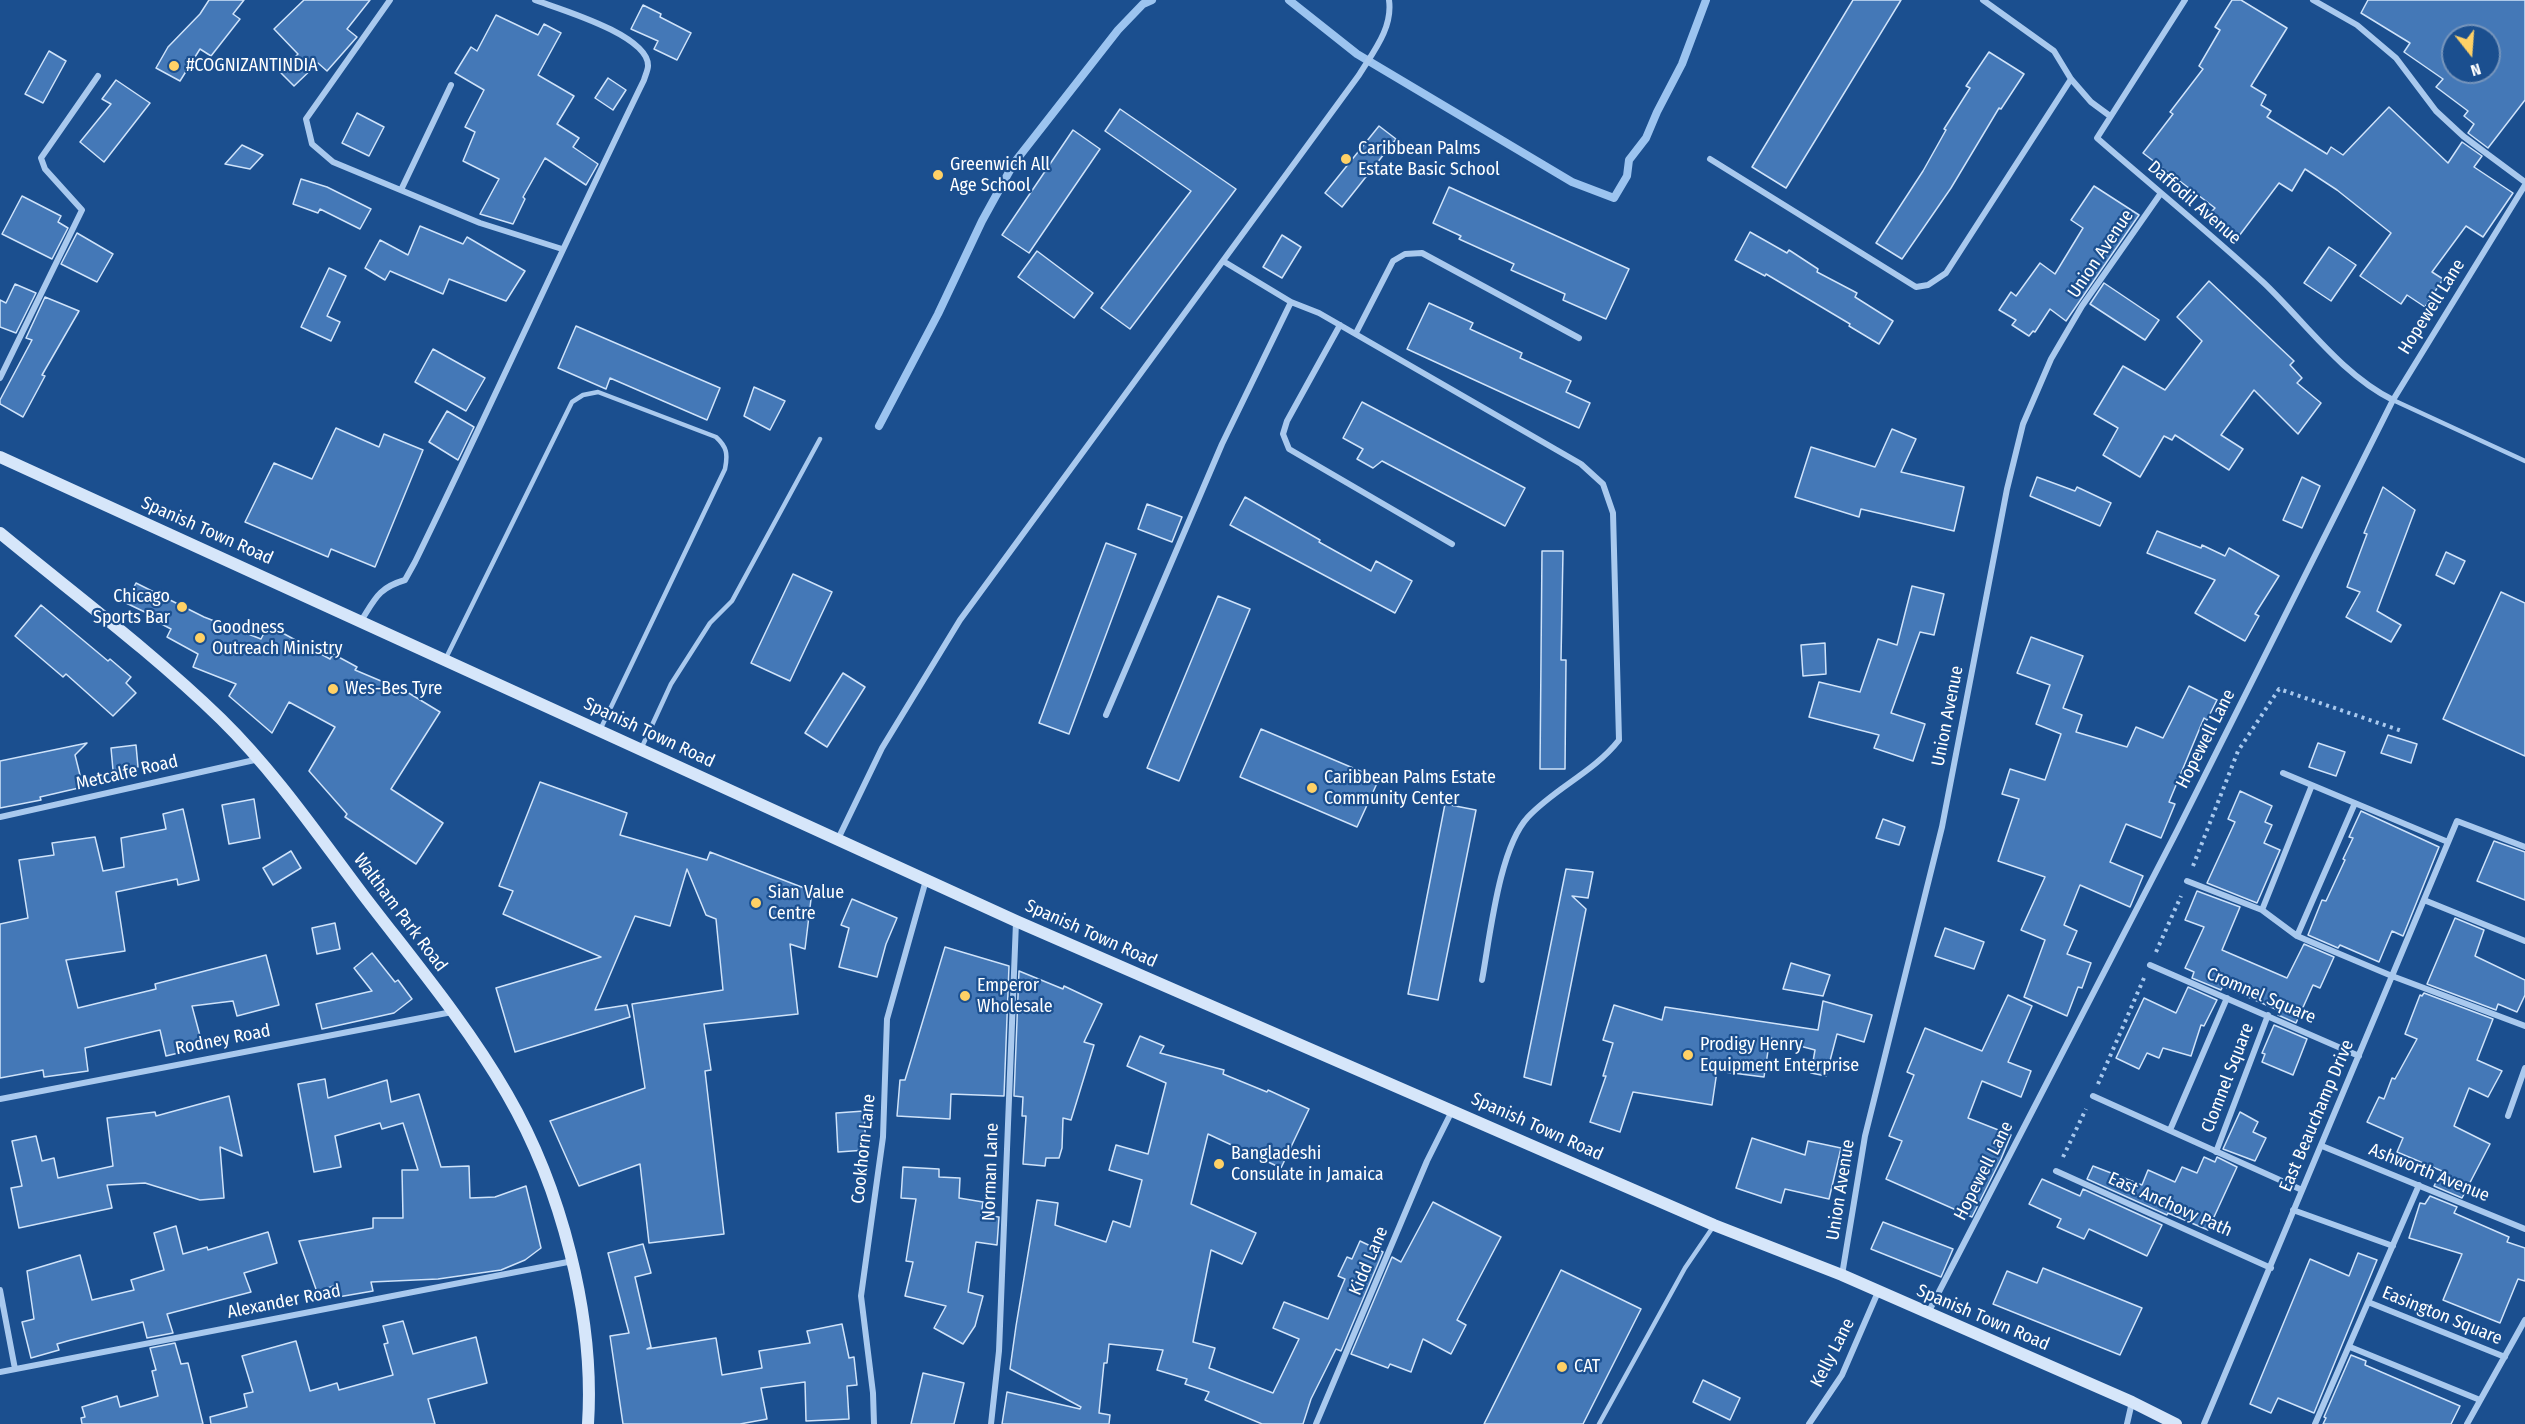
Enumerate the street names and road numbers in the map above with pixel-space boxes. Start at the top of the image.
street label: Daffodil Avenue [2143,157,2245,249]
street label: Union Avenue [2064,206,2138,302]
street label: Hopewell Lane [2394,255,2470,359]
street label: Spanish Town Road [138,492,276,570]
street label: Union Avenue [1928,664,1968,768]
street label: Hopewell Lane [2172,686,2240,792]
street label: Spanish Town Road [580,693,718,773]
street label: Metcalfe Road [74,751,180,795]
street label: Waltham Park Road [349,850,451,976]
street label: Spanish Town Road [1022,895,1160,973]
street label: Cromnel Square [2203,963,2319,1029]
street label: Rodney Road [174,1020,272,1060]
street label: Clomnel Square [2197,1020,2259,1136]
street label: East Beauchamp Drive [2275,1037,2359,1195]
street label: Spanish Town Road [1468,1088,1606,1166]
street label: Cookhorn Lane [848,1093,880,1205]
street label: Hopewell Lane [1950,1118,2018,1224]
street label: Norman Lane [978,1123,1004,1221]
street label: Union Avenue [1822,1138,1860,1242]
street label: Ashworth Avenue [2366,1139,2492,1207]
street label: East Anchovy Path [2105,1168,2235,1242]
street label: Kidd Lane [1345,1223,1393,1299]
street label: Alexander Road [225,1280,343,1324]
street label: Spanish Town Road [1913,1280,2053,1356]
street label: Easington Square [2379,1282,2505,1350]
street label: Kelly Lane [1806,1315,1860,1391]

